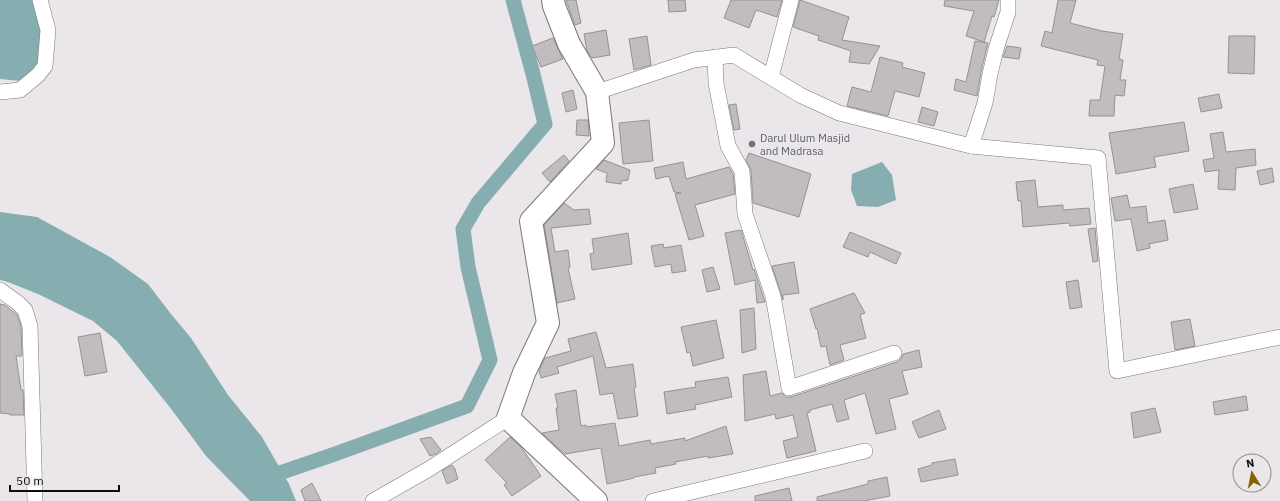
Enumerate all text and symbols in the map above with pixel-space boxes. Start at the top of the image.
place label: Darul Ulum Masjid and Madrasa [760,131,850,158]
marker: Darul Ulum Masjid and Madrasa [747,139,757,149]
north arrow [1232,453,1272,493]
text: N [1245,456,1255,471]
scale bar [10,467,119,493]
text: 50 m [16,473,44,488]

